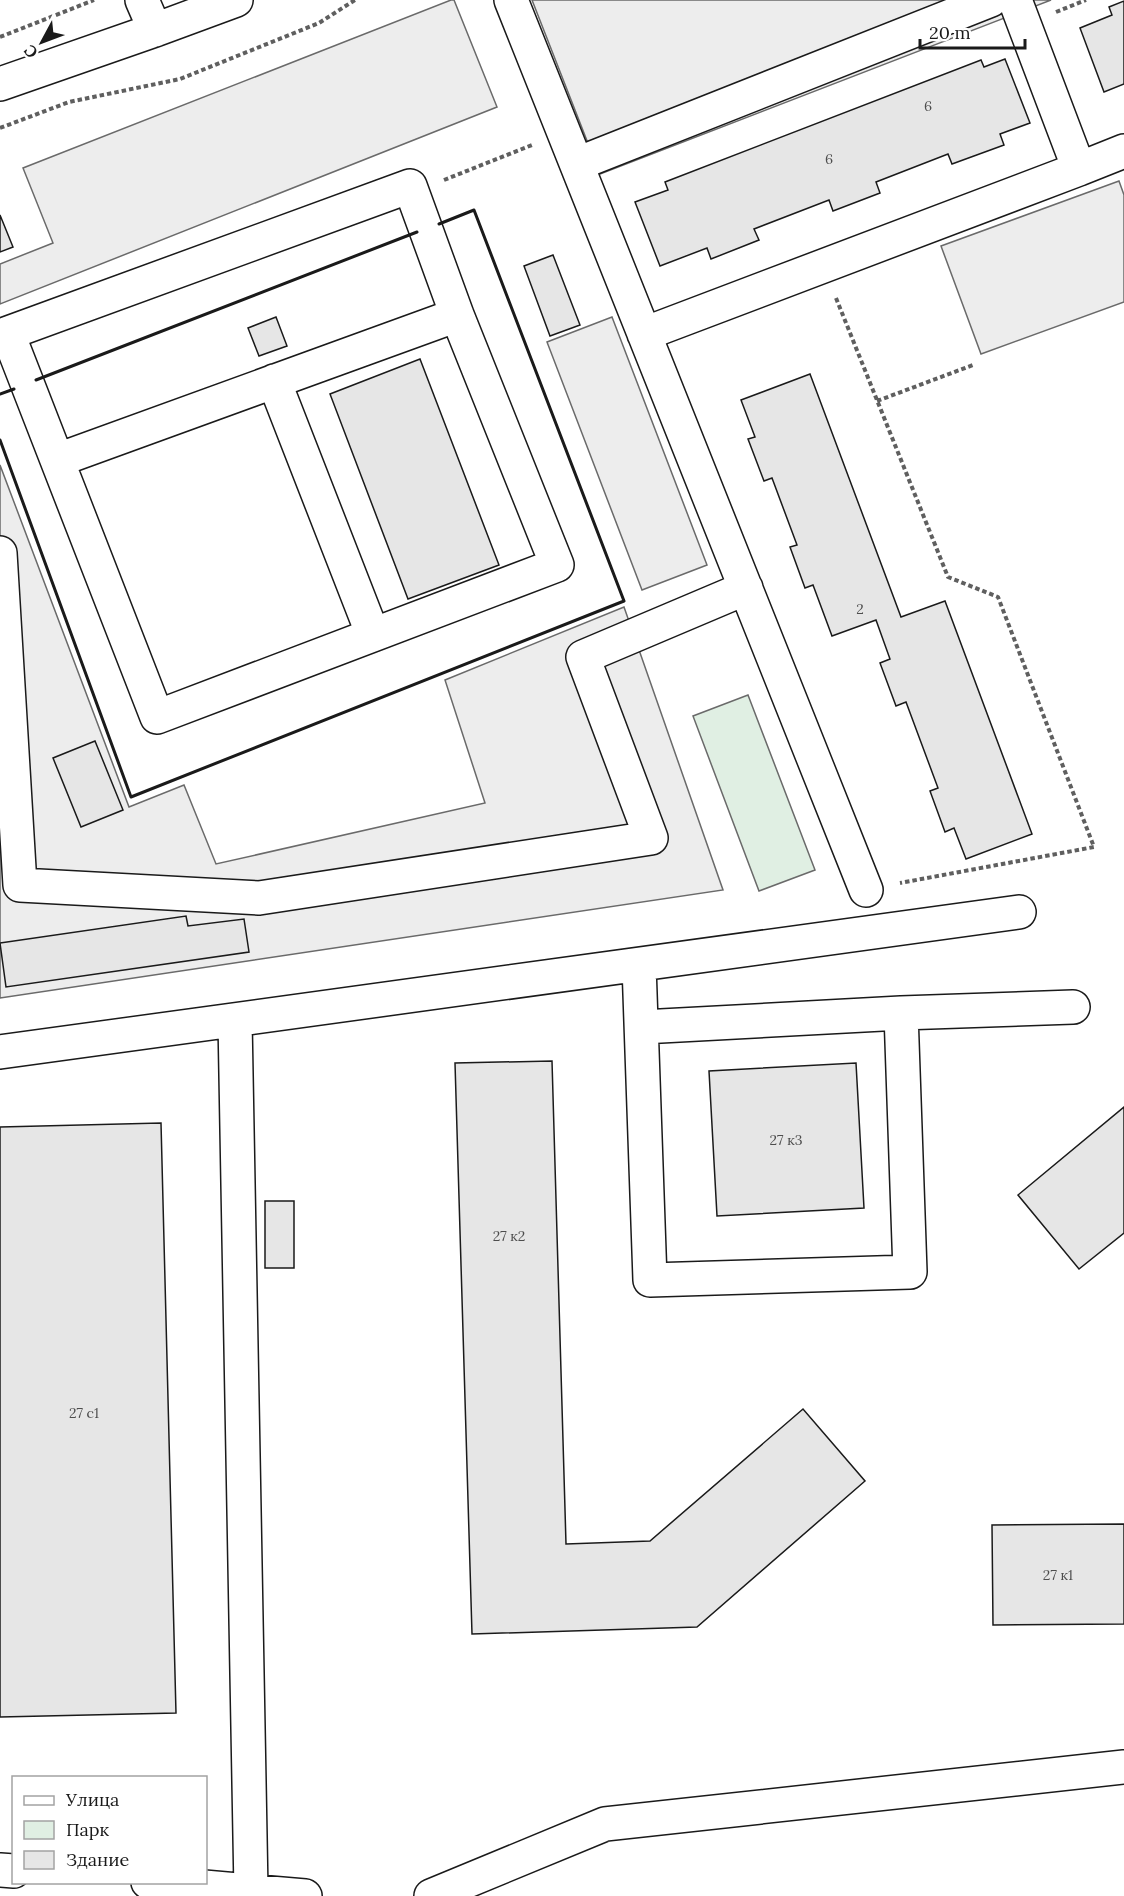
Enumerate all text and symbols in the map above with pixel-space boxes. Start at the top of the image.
north arrow [12,12,72,72]
scale bar [920,12,1025,50]
text: 20 m [929,21,971,44]
text: С [20,41,42,63]
house number: 6 [924,97,932,115]
house number: 6 [825,150,833,168]
house number: 2 [856,600,864,618]
house number: 27 к3 [770,1131,803,1149]
house number: 27 к2 [493,1227,525,1245]
house number: 27 с1 [69,1404,99,1422]
house number: 27 к1 [1043,1566,1073,1584]
legend [12,1776,207,1884]
text: Улица [65,1788,119,1811]
text: Парк [66,1818,110,1841]
text: Здание [66,1848,129,1871]

